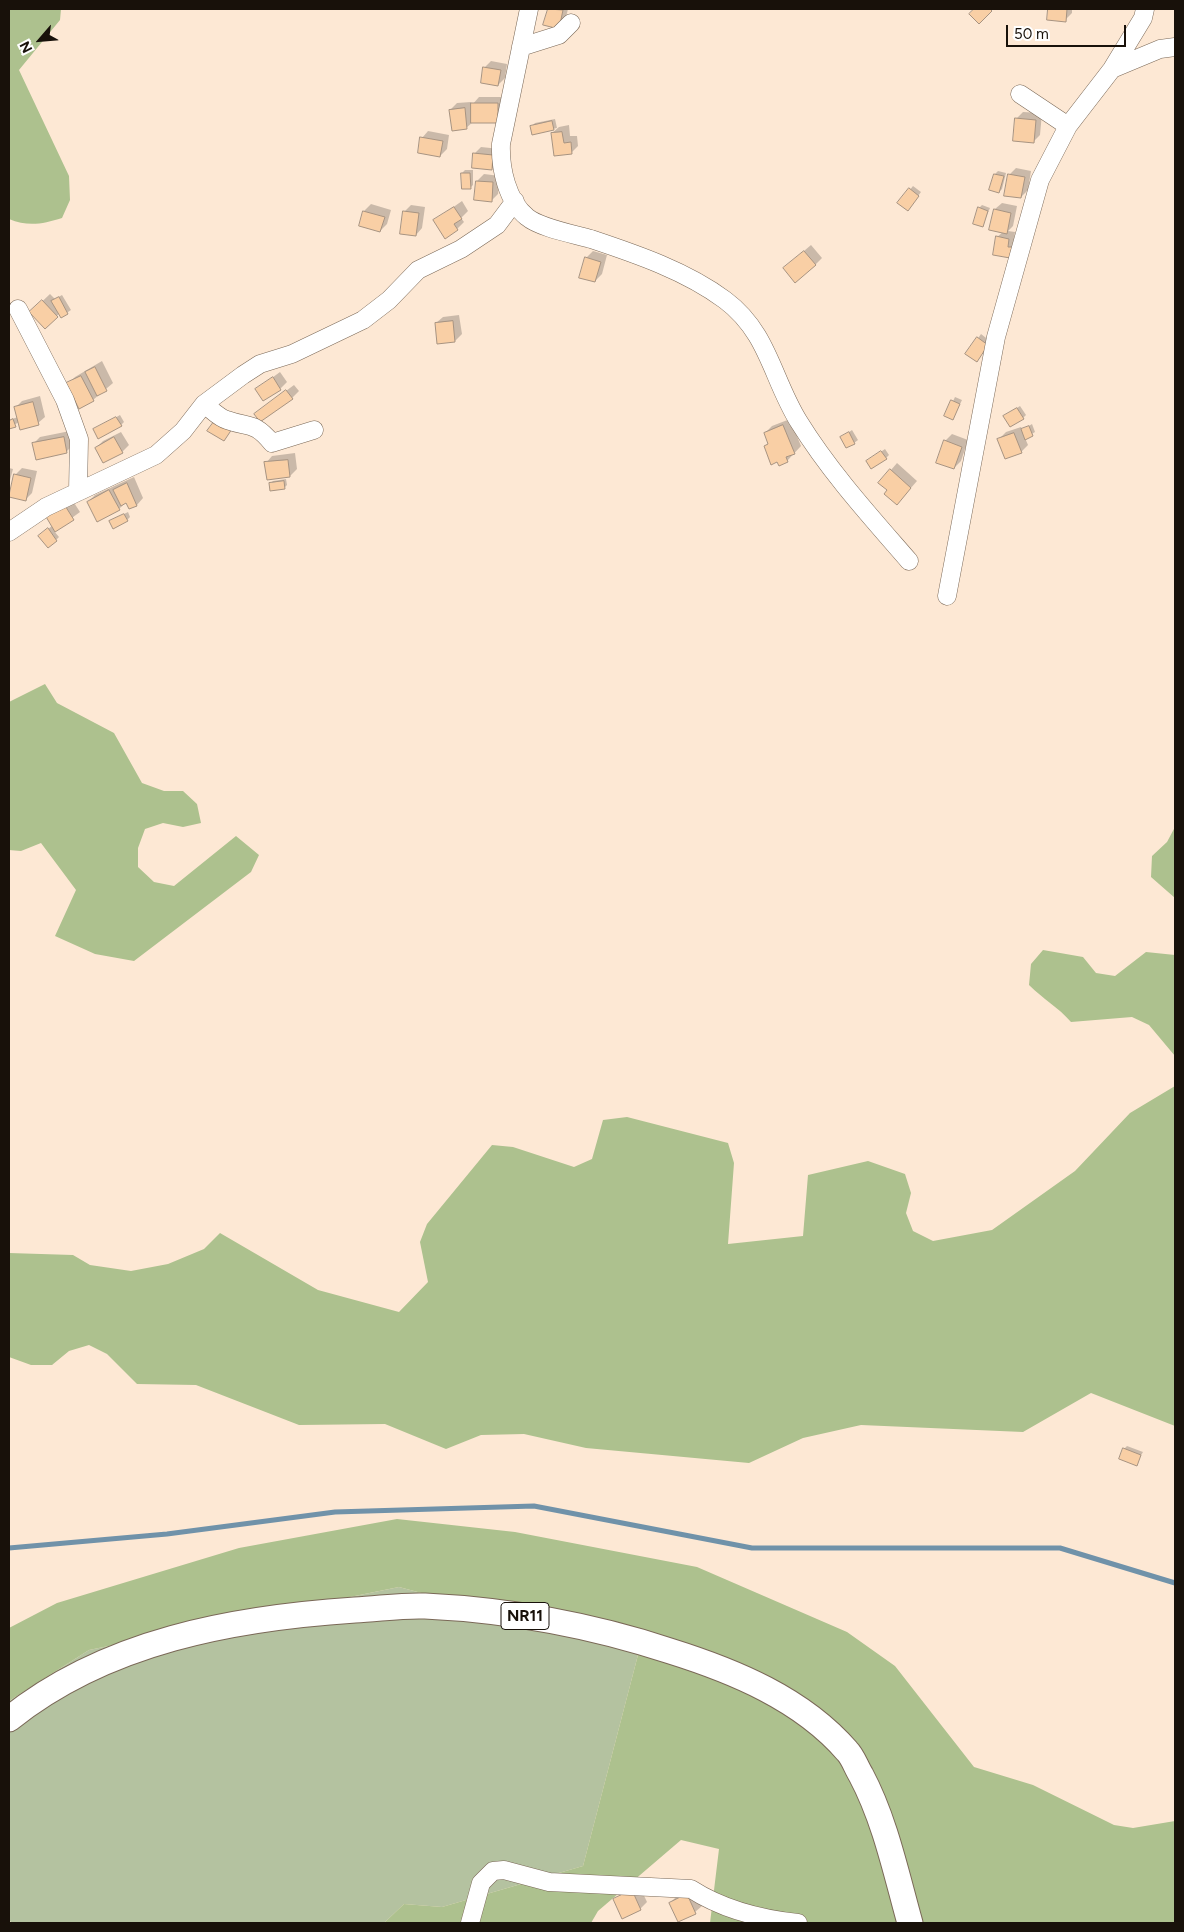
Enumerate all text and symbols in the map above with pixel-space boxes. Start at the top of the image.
north arrow [15,15,65,65]
scale bar [1009,15,1129,47]
text: 50 m [1014,25,1049,43]
text: N [16,38,36,56]
road number: NR11 [501,1602,549,1630]

